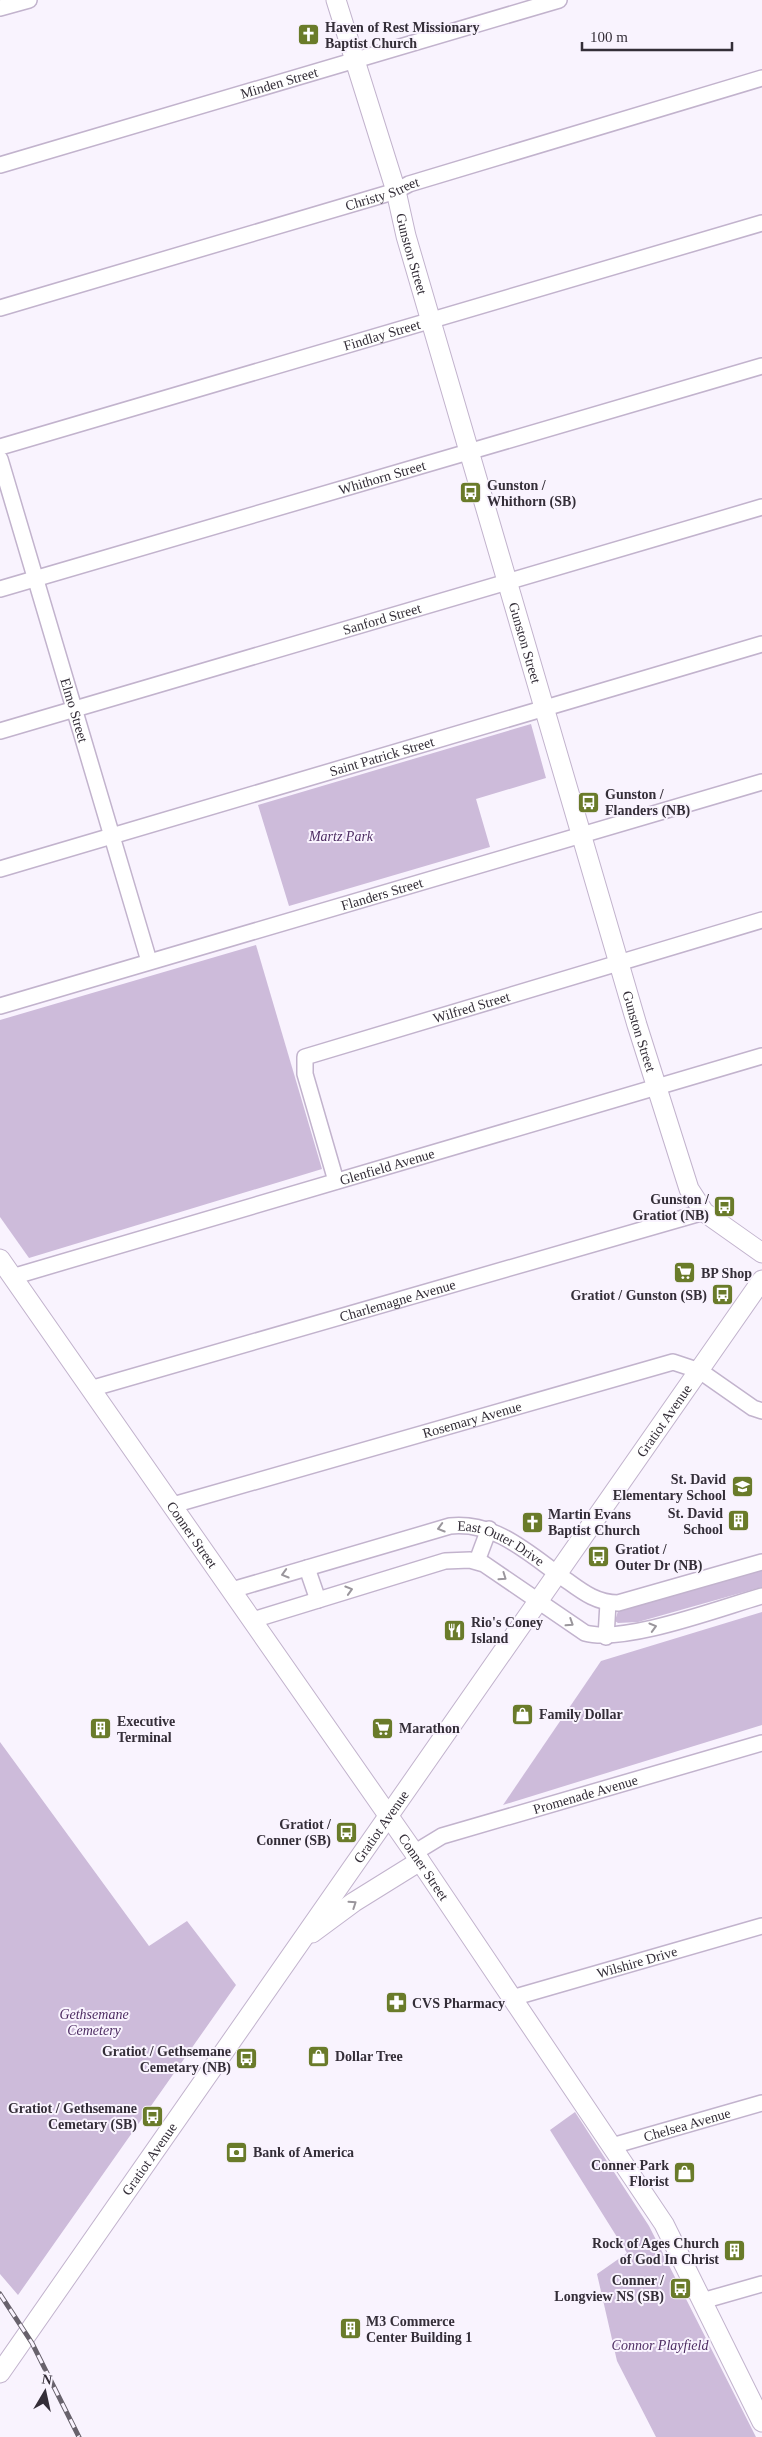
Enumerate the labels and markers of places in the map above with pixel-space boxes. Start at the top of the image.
place label: Haven of Rest Missionary Baptist Church [325,20,479,51]
church icon: Haven of Rest Missionary Baptist Church [297,23,321,47]
place label: Gunston / Whithorn (SB) [487,478,576,510]
bus stop icon: Gunston / Whithorn (SB) [459,481,483,505]
place label: Gunston / Flanders (NB) [605,787,691,819]
bus stop icon: Gunston / Flanders (NB) [577,790,601,814]
place label: Gunston / Gratiot (NB) [632,1192,710,1224]
bus stop icon: Gunston / Gratiot (NB) [713,1195,737,1219]
supermarket icon: BP Shop [673,1261,697,1285]
place label: BP Shop [701,1266,752,1281]
bus stop icon: Gratiot / Gunston (SB) [711,1283,735,1307]
place label: Gratiot / Gunston (SB) [570,1288,707,1304]
place label: St. David Elementary School [613,1472,726,1503]
school or university icon: St. David Elementary School [730,1475,754,1499]
place label: St. David School [668,1506,723,1537]
place label: Martin Evans Baptist Church [548,1507,640,1538]
building icon: St. David School [727,1509,751,1533]
church icon: Martin Evans Baptist Church [520,1510,544,1534]
place label: Gratiot / Outer Dr (NB) [615,1542,703,1574]
bus stop icon: Gratiot / Outer Dr (NB) [587,1545,611,1569]
place label: Rio's Coney Island [471,1615,543,1646]
restaurant icon: Rio's Coney Island [443,1618,467,1642]
shop icon: Family Dollar [511,1702,535,1726]
place label: Family Dollar [539,1707,623,1722]
place label: Executive Terminal [117,1714,175,1745]
supermarket icon: Marathon [371,1716,395,1740]
building icon: Executive Terminal [89,1717,113,1741]
place label: Marathon [399,1721,460,1736]
place label: Gratiot / Conner (SB) [256,1817,332,1849]
bus stop icon: Gratiot / Conner (SB) [335,1820,359,1844]
pharmacy icon: CVS Pharmacy [384,1991,408,2015]
place label: CVS Pharmacy [412,1996,505,2011]
place label: Gratiot / Gethsemane Cemetary (NB) [102,2044,231,2076]
shop icon: Dollar Tree [307,2044,331,2068]
bus stop icon: Gratiot / Gethsemane Cemetary (NB) [235,2047,259,2071]
place label: Dollar Tree [335,2049,403,2064]
place label: Gratiot / Gethsemane Cemetary (SB) [8,2101,137,2133]
bus stop icon: Gratiot / Gethsemane Cemetary (SB) [141,2104,165,2128]
bank icon: Bank of America [225,2140,249,2164]
place label: Bank of America [253,2145,354,2160]
place label: Conner Park Florist [591,2158,669,2189]
shop icon: Conner Park Florist [673,2161,697,2185]
place label: Rock of Ages Church of God In Christ [592,2236,719,2267]
building icon: Rock of Ages Church of God In Christ [723,2239,747,2263]
place label: Conner / Longview NS (SB) [554,2273,665,2305]
bus stop icon: Conner / Longview NS (SB) [668,2276,692,2300]
place label: M3 Commerce Center Building 1 [366,2314,472,2345]
building icon: M3 Commerce Center Building 1 [338,2317,362,2341]

